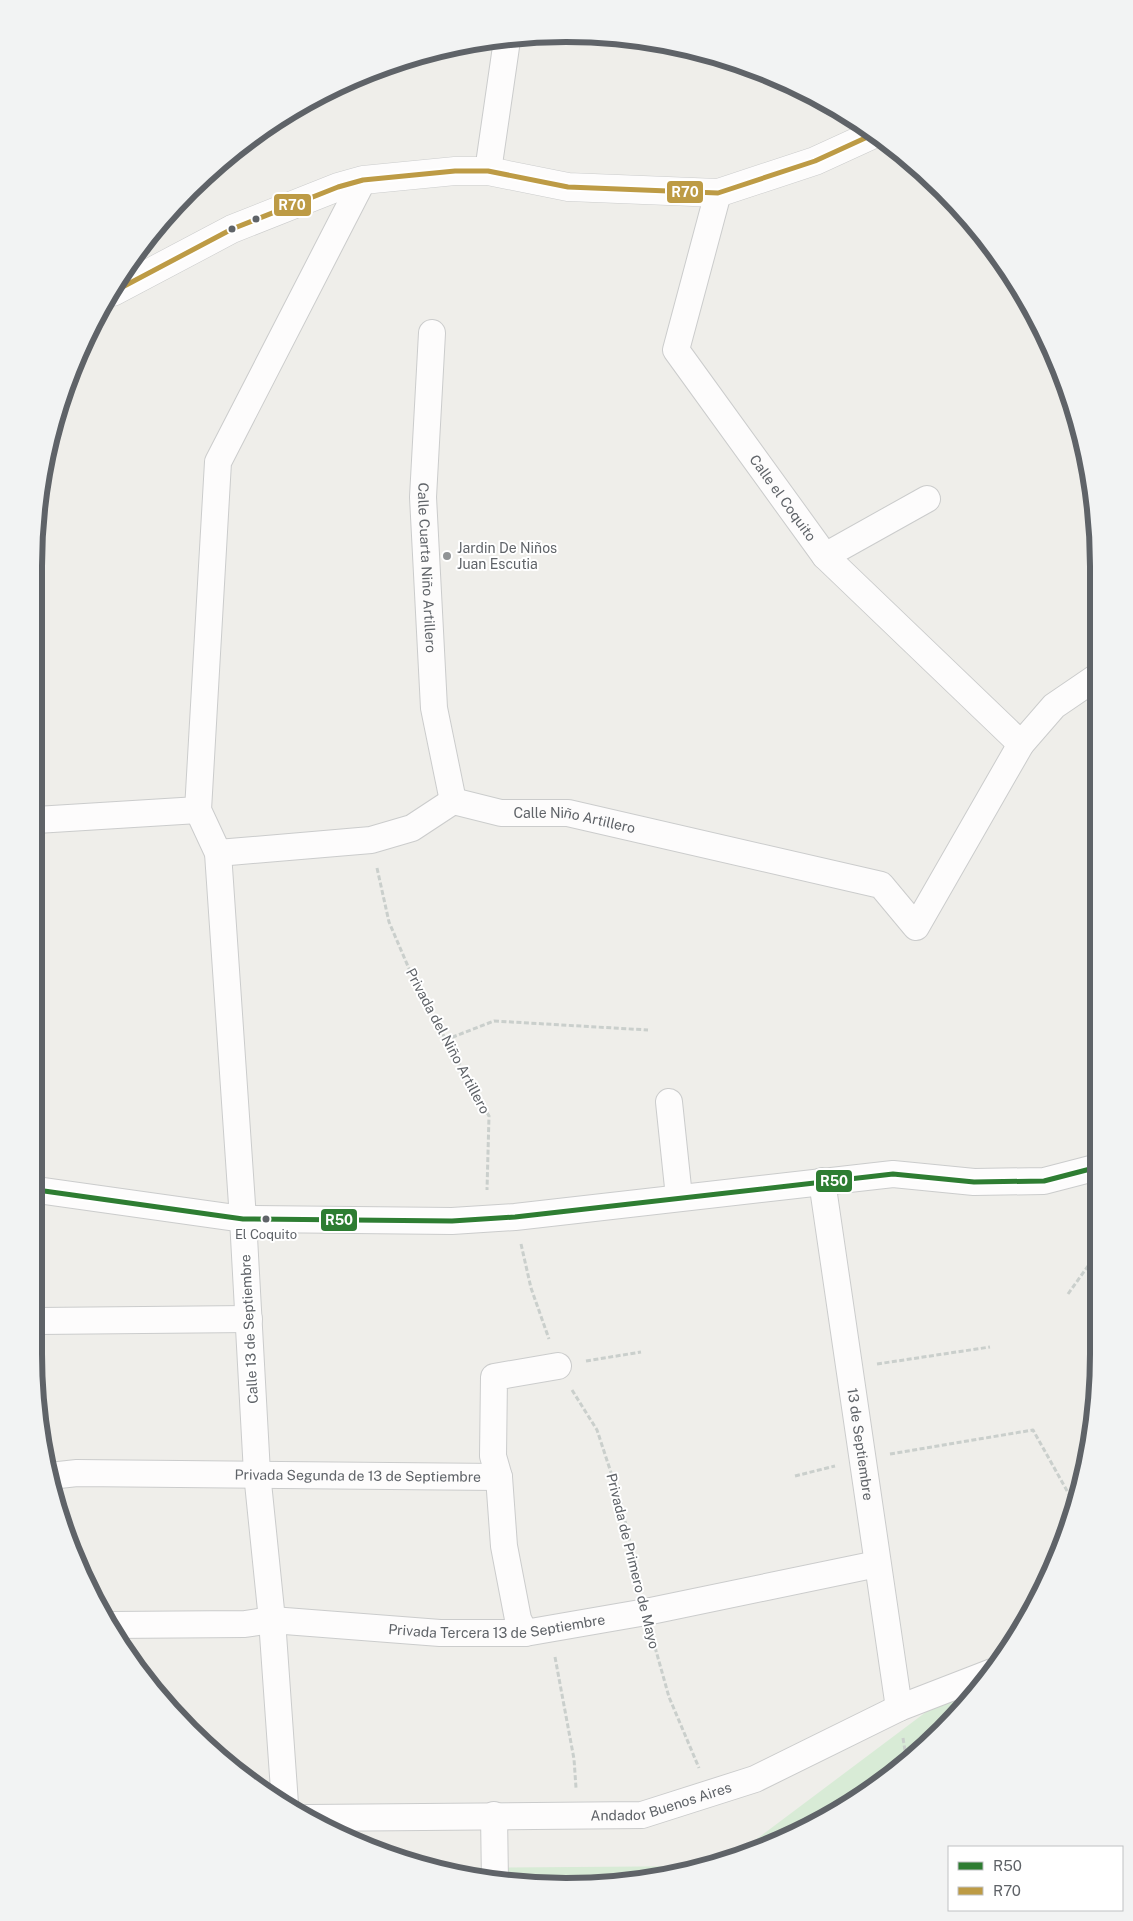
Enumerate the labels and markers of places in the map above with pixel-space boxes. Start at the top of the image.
unlabelled marker [251,214,261,224]
unlabelled marker [227,224,237,234]
place label: Jardin De Niños Juan Escutia [457,540,557,572]
marker: Jardin De Niños Juan Escutia [441,550,453,562]
marker: El Coquito [261,1214,271,1224]
place label: El Coquito [235,1227,297,1242]

